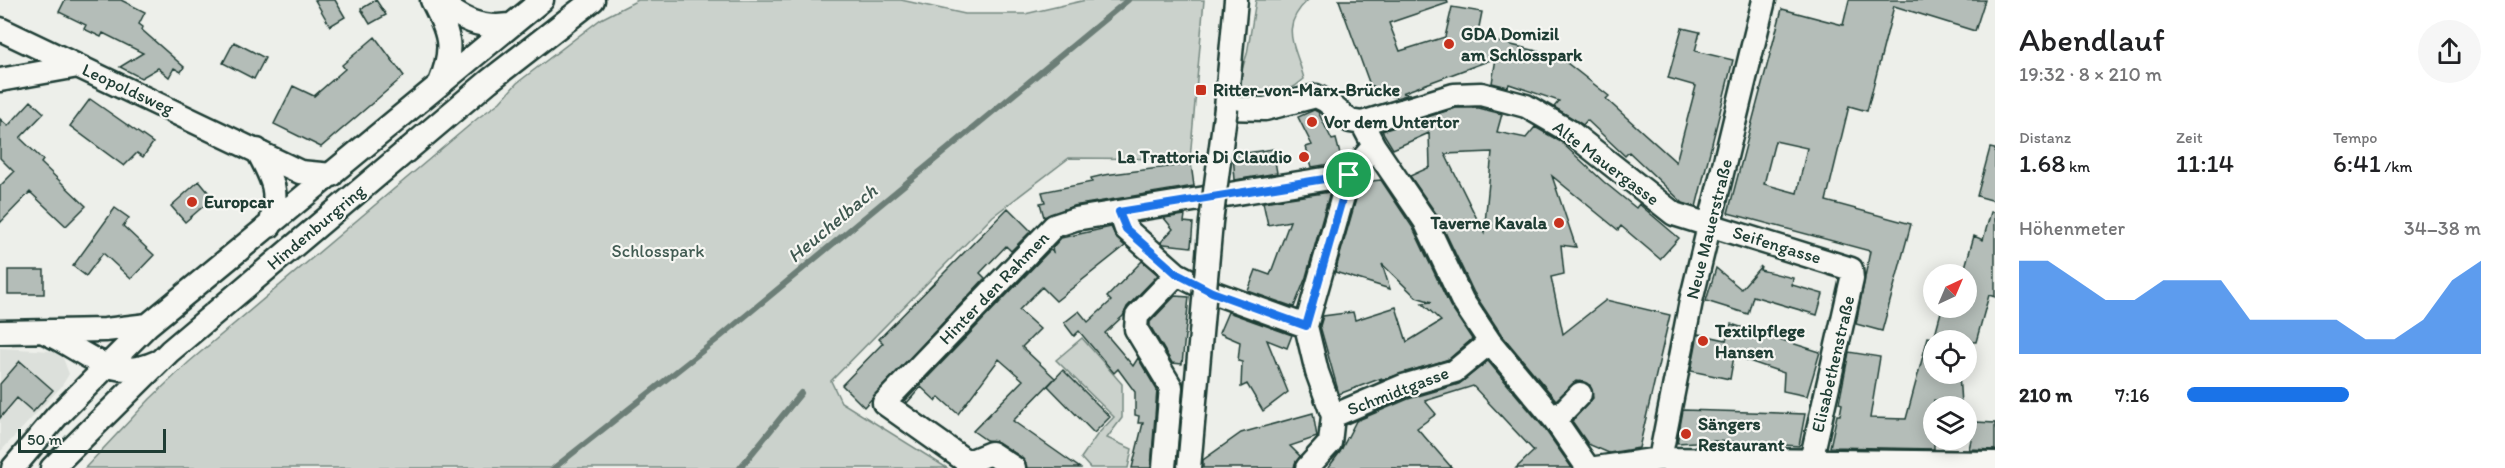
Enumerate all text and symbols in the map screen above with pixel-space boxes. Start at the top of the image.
text: Abendlauf [2019,20,2165,59]
button: share [2418,20,2481,83]
place label: GDA Domizil am Schlosspark [1461,23,1583,66]
marker: GDA Domizil am Schlosspark [1442,37,1456,51]
street label: Leopoldsweg [79,58,178,120]
text: 19:32 · 8 × 210 m [2019,62,2162,86]
place label: Ritter-von-Marx-Brücke [1213,79,1401,101]
marker: Ritter-von-Marx-Brücke [1194,83,1208,97]
place label: Vor dem Untertor [1324,111,1460,133]
marker: Vor dem Untertor [1305,115,1319,129]
street label: Alte Mauergasse [1548,116,1664,210]
text: Distanz [2019,128,2071,147]
text: Zeit [2176,128,2203,147]
text: Tempo [2333,128,2378,147]
place label: La Trattoria Di Claudio [1117,146,1292,168]
text: 1.68 [2019,147,2065,179]
text: 11:14 [2176,147,2234,179]
text: 6:41 [2333,147,2381,179]
pin [1323,149,1374,200]
marker: La Trattoria Di Claudio [1297,150,1311,164]
street label: Neue Mauerstraße [1681,157,1737,301]
text: km [2065,157,2090,176]
text: /km [2381,157,2412,176]
icon: arrive [1332,158,1365,191]
water label: Heuchelbach [782,178,882,267]
street label: Hindenburgring [262,179,370,275]
place label: Europcar [204,191,275,213]
marker: Europcar [185,195,199,209]
place label: Taverne Kavala [1429,212,1548,234]
marker: Taverne Kavala [1552,216,1566,230]
text: Höhenmeter [2019,216,2125,240]
text: 34–38 m [2404,216,2481,240]
street label: Seifengasse [1730,221,1824,269]
street label: Hinter den Rahmen [934,226,1054,349]
park label: Schlosspark [612,240,704,262]
north arrow [1923,264,1977,318]
map controls [1923,264,1977,450]
street label: Elisabethenstraße [1807,293,1859,435]
place label: Textilpflege Hansen [1714,320,1806,363]
button: locate [1923,330,1977,384]
marker: Textilpflege Hansen [1696,334,1710,348]
street label: Schmidtgasse [1344,362,1452,420]
text: 210 m [2019,383,2072,407]
text: 7:16 [2115,383,2150,407]
button: layers [1923,396,1977,450]
place label: Sängers Restaurant [1698,413,1785,456]
scale bar [18,426,166,454]
marker: Sängers Restaurant [1679,427,1693,441]
text: 50 m [27,430,62,449]

